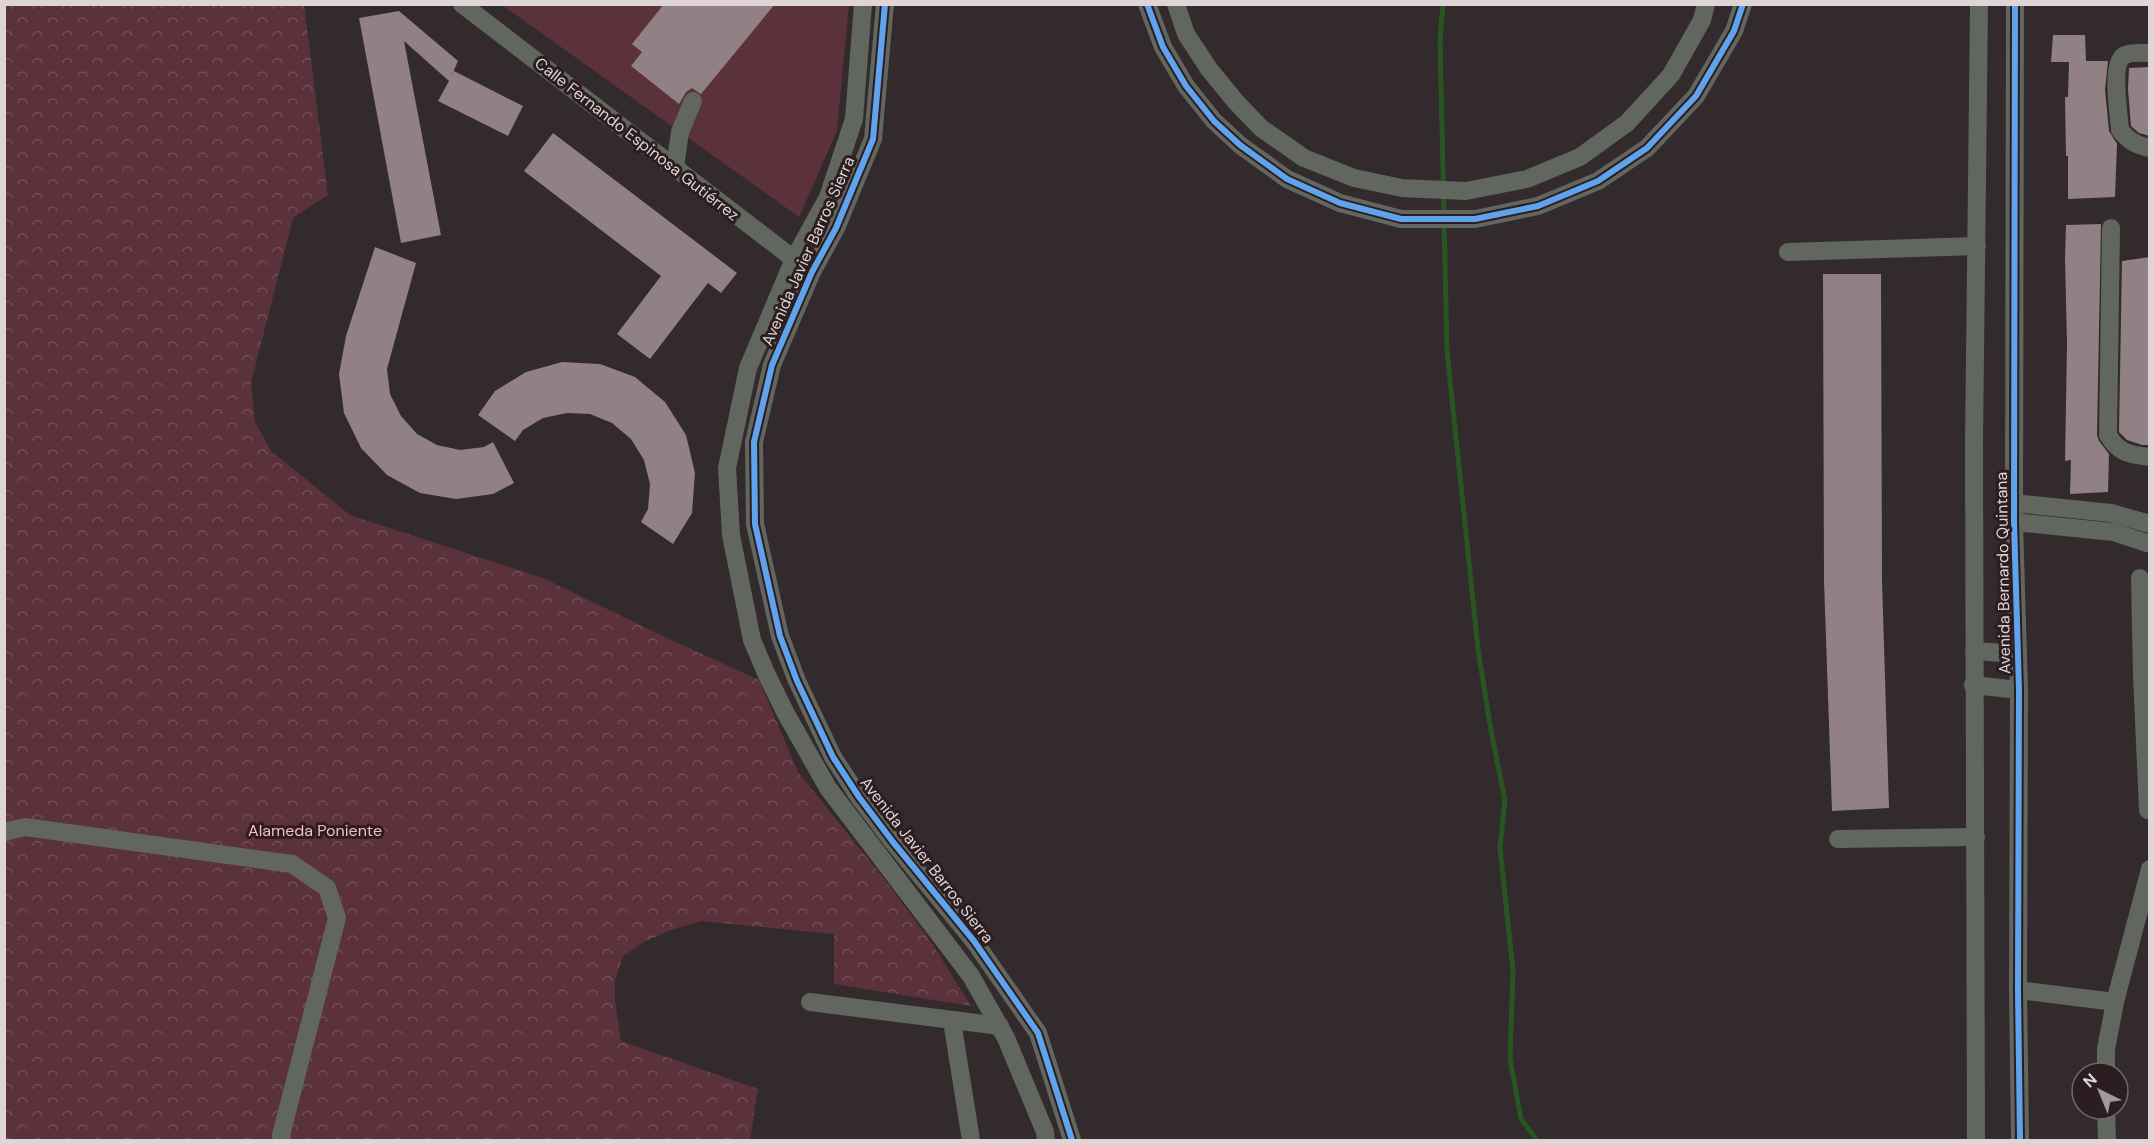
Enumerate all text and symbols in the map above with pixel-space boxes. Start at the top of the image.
street label: Calle Fernando Espinosa Gutiérrez [531,53,743,225]
street label: Avenida Javier Barros Sierra [757,153,859,349]
street label: Avenida Bernardo Quintana [1991,472,2015,674]
street label: Avenida Javier Barros Sierra [856,773,998,947]
park label: Alameda Poniente [248,820,382,841]
north arrow [2070,1061,2130,1121]
text: N [2079,1069,2102,1092]

